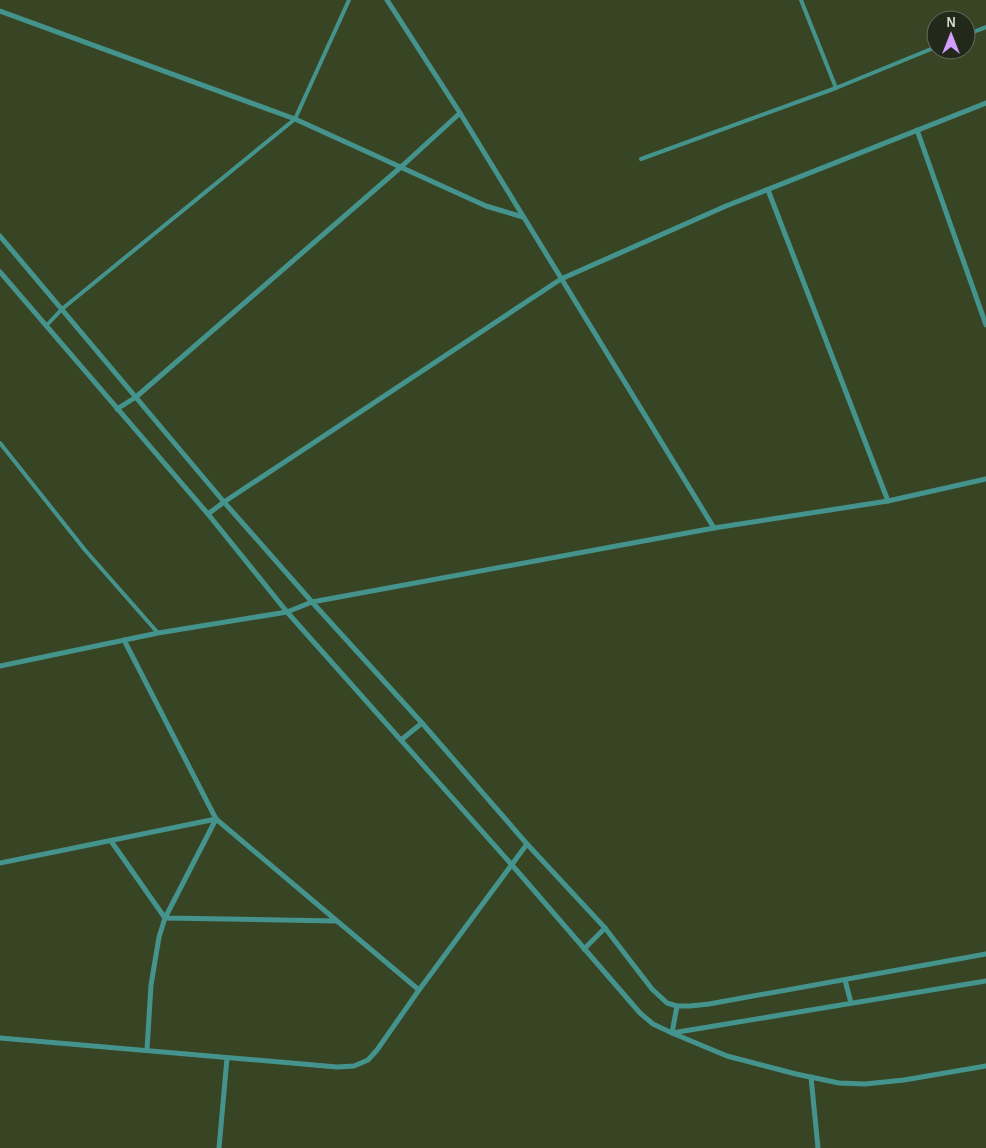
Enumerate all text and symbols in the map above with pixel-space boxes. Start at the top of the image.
north arrow [926,10,976,60]
text: N [946,16,956,30]

